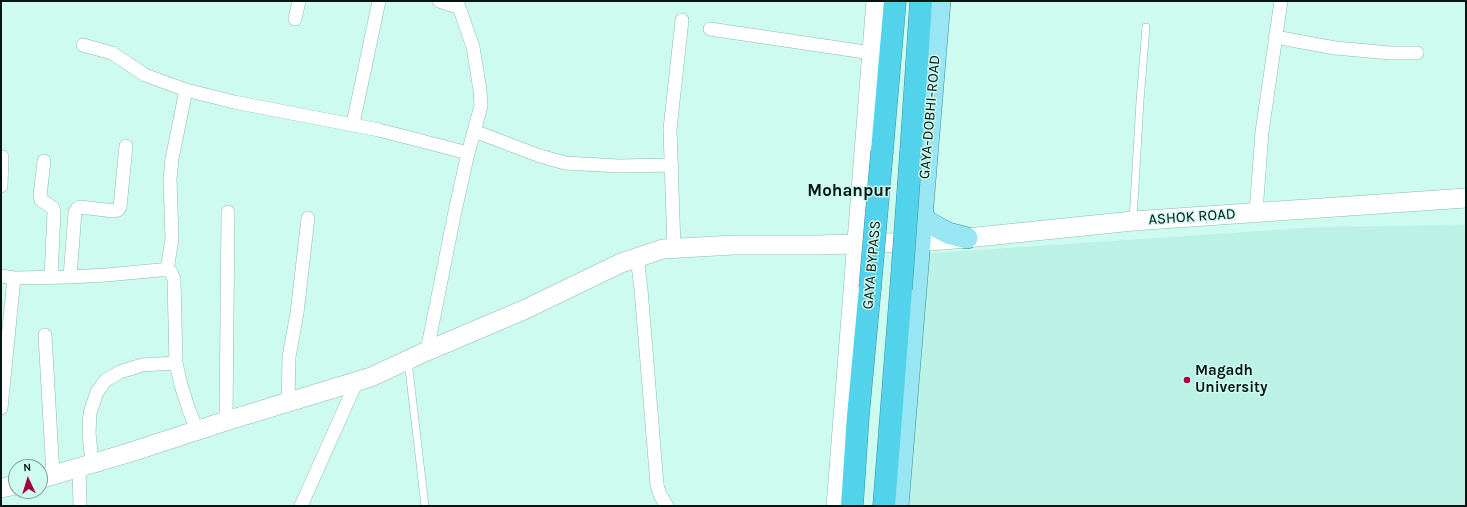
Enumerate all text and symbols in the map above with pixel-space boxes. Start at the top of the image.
street label: GAYA-DOBHI-ROAD [916,54,944,180]
district label: Mohanpur [807,181,891,201]
street label: ASHOK ROAD [1148,205,1236,229]
street label: GAYA BYPASS [859,220,885,310]
place label: Magadh University [1195,362,1268,397]
marker: Magadh University [1182,375,1192,385]
north arrow [8,459,48,499]
text: N [23,461,32,474]

